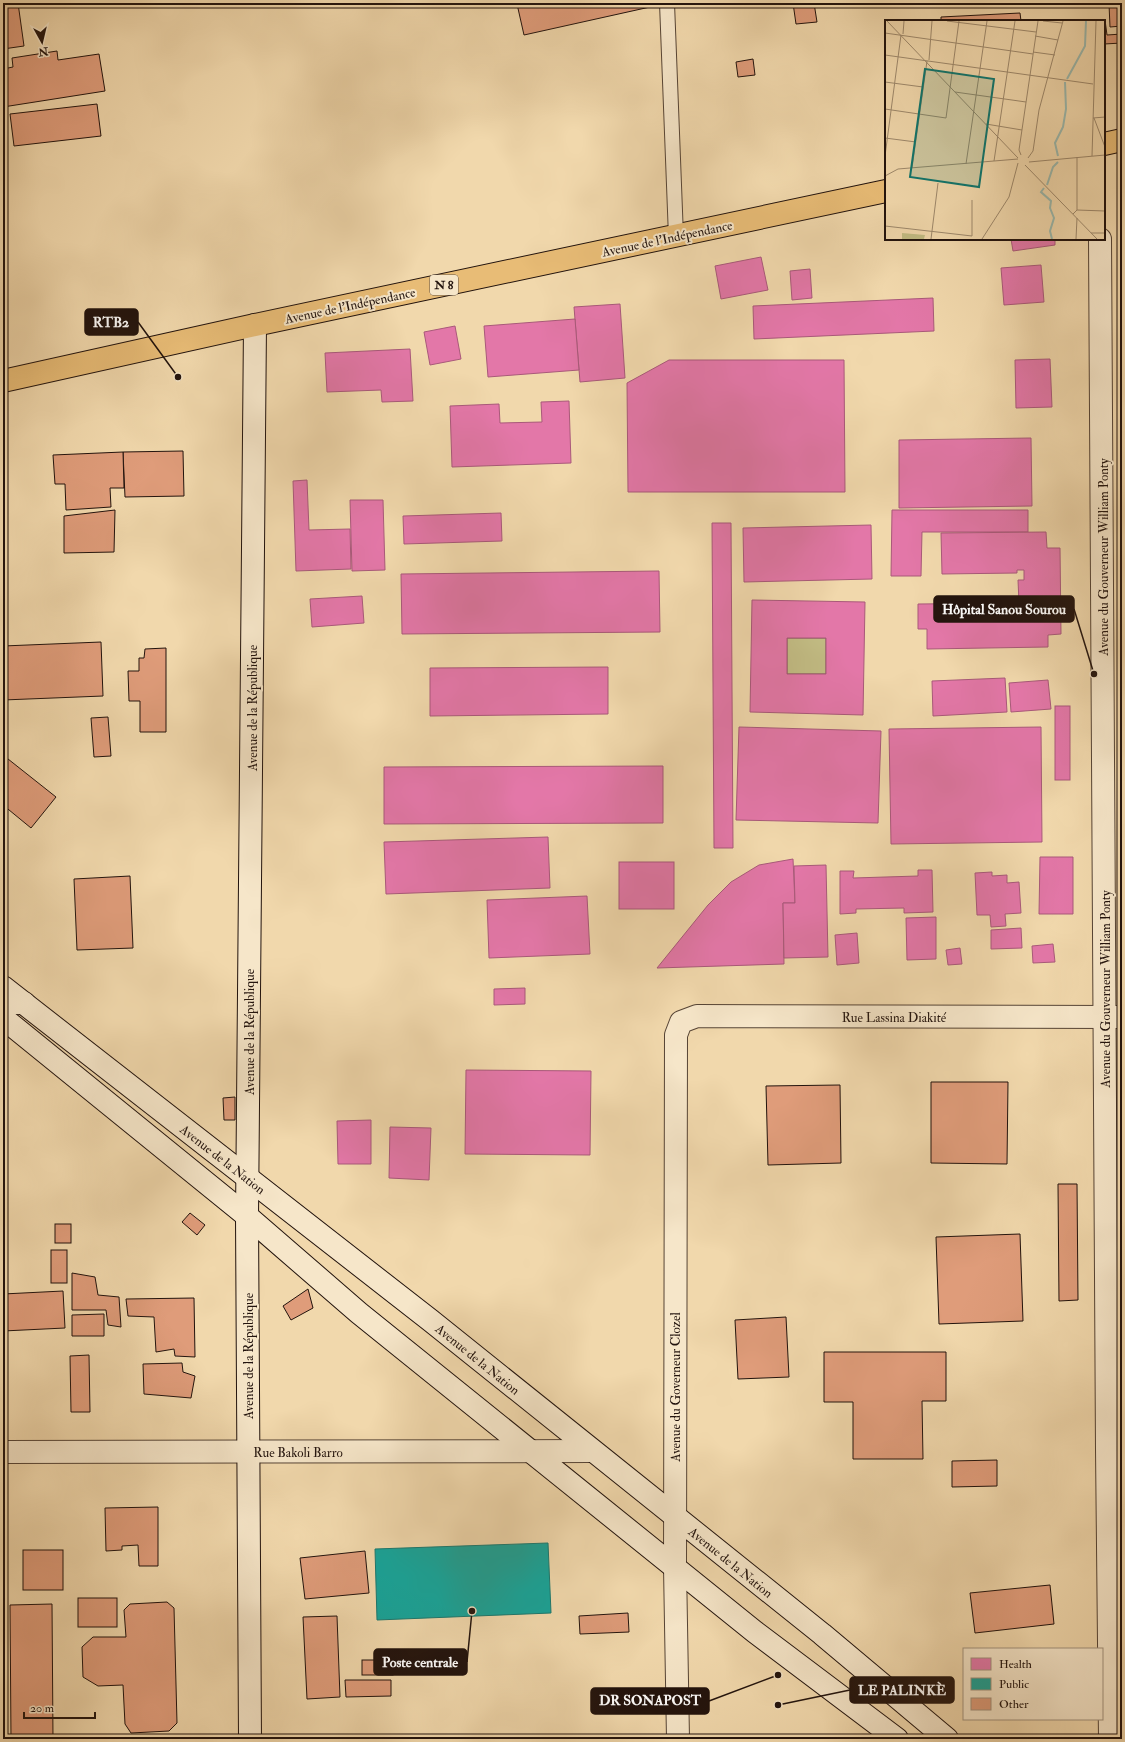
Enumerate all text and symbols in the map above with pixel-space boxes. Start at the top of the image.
inset map [885,20,1105,240]
north arrow [22,22,62,62]
text: N [36,44,50,59]
street label: Avenue de l'Indépendance [599,217,735,262]
road number: N 8 [430,275,458,295]
street label: Avenue de l'Indépendance [282,284,418,329]
callout: RTB2 [85,309,138,335]
text: RTB2 [93,314,129,331]
street label: Avenue du Gouverneur William Ponty [1096,458,1113,657]
callout: Hôpital Sanou Sourou [934,596,1074,622]
text: Hôpital Sanou Sourou [942,601,1067,619]
street label: Avenue de la République [245,644,262,772]
street label: Avenue du Gouverneur William Ponty [1098,890,1115,1089]
street label: Avenue de la République [242,968,259,1096]
street label: Rue Lassina Diakité [842,1010,947,1026]
street label: Avenue de la Nation [176,1121,268,1198]
street label: Avenue de la République [241,1292,258,1420]
street label: Avenue du Governeur Clozel [668,1312,684,1463]
street label: Avenue de la Nation [431,1320,523,1399]
street label: Rue Bakoli Barro [253,1445,343,1461]
street label: Avenue de la Nation [684,1523,776,1602]
legend [963,1648,1103,1720]
callout: Poste centrale [374,1649,467,1675]
text: Poste centrale [382,1654,458,1671]
text: Health [999,1657,1033,1672]
callout: LE PALINKÈ [850,1677,954,1703]
text: Public [999,1677,1029,1692]
text: LE PALINKÈ [858,1681,946,1699]
callout: DR SONAPOST [591,1688,709,1714]
text: DR SONAPOST [599,1692,702,1709]
scale bar [24,1694,95,1720]
text: Other [999,1697,1029,1712]
text: 20 m [30,1701,55,1716]

